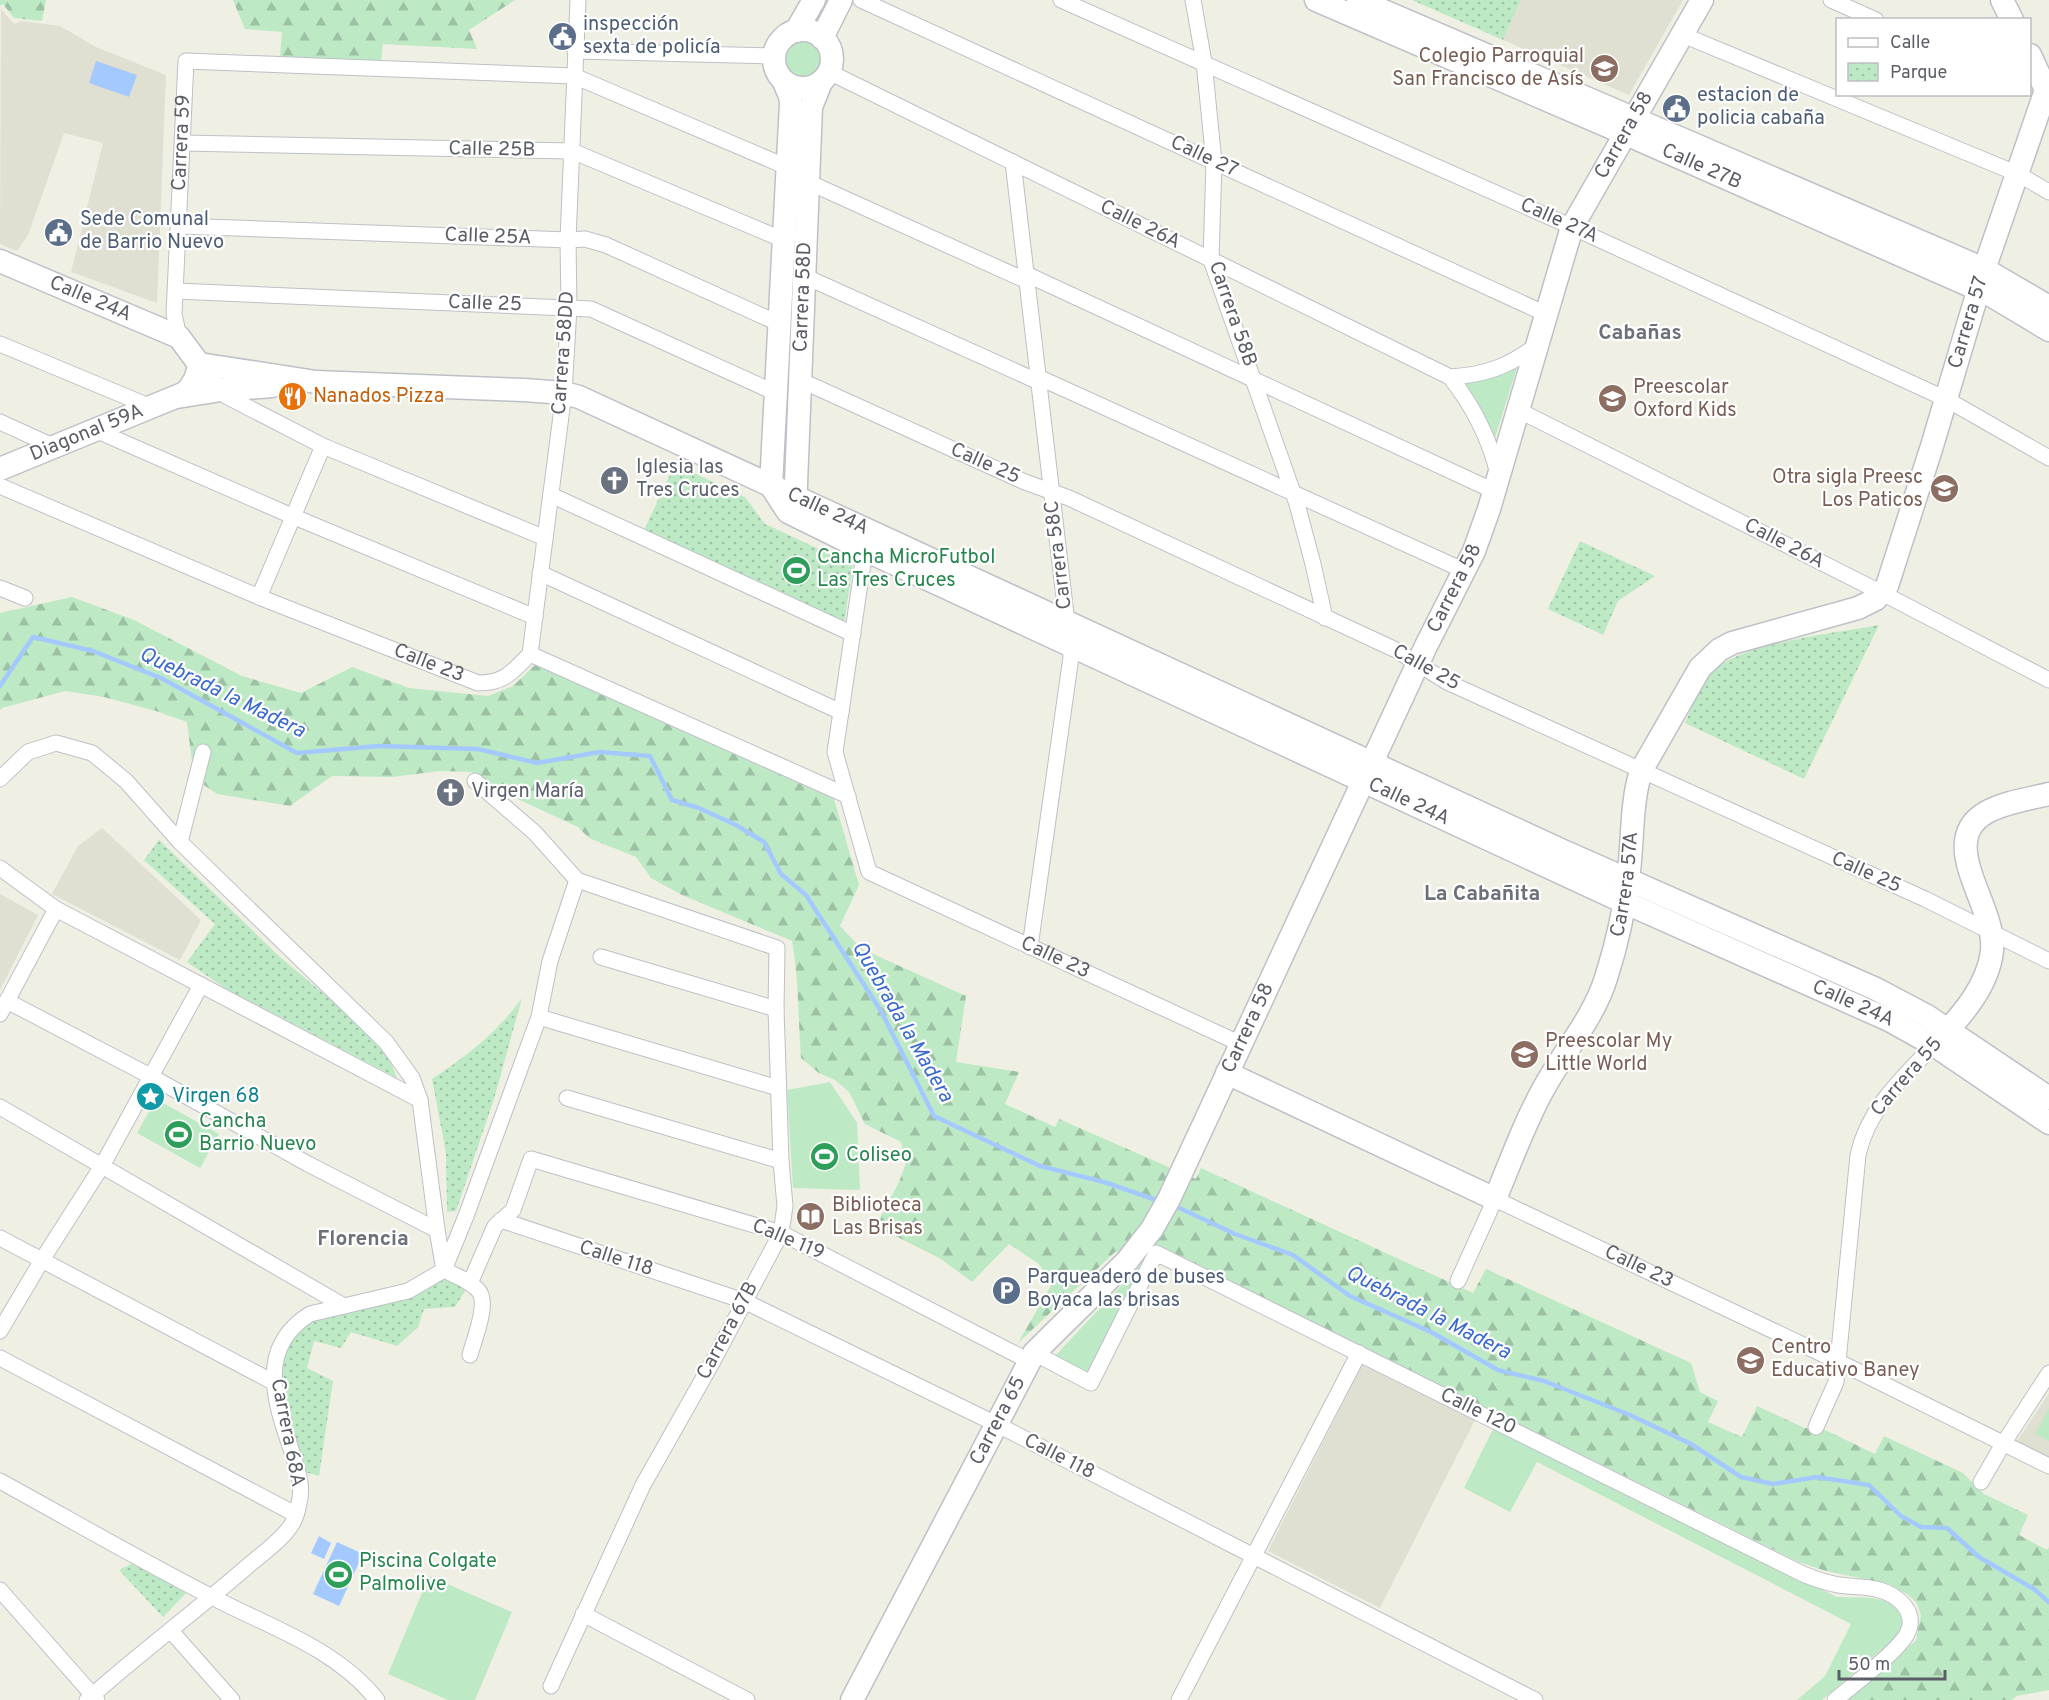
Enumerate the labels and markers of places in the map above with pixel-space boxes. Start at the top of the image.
place label: inspección sexta de policía [583,12,720,61]
public building icon: inspección sexta de policía [546,20,578,52]
place label: Colegio Parroquial San Francisco de Asís [1392,44,1584,93]
school or university icon: Colegio Parroquial San Francisco de Asís [1589,52,1621,84]
place label: estacion de policia cabaña [1697,83,1825,132]
public building icon: estacion de policia cabaña [1660,92,1692,124]
place label: Sede Comunal de Barrio Nuevo [80,207,224,256]
public building icon: Sede Comunal de Barrio Nuevo [43,216,75,248]
place label: Preescolar Oxford Kids [1633,375,1737,424]
restaurant icon: Nanados Pizza [276,381,308,413]
school or university icon: Preescolar Oxford Kids [1596,383,1628,415]
place label: Nanados Pizza [313,384,444,410]
place label: Iglesia las Tres Cruces [636,455,740,504]
church icon: Iglesia las Tres Cruces [599,464,631,496]
place label: Otra sigla Preesc Los Paticos [1772,465,1923,514]
school or university icon: Otra sigla Preesc Los Paticos [1928,473,1960,505]
place label: Cancha MicroFutbol Las Tres Cruces [817,545,995,594]
sports icon: Cancha MicroFutbol Las Tres Cruces [780,554,812,586]
church icon: Virgen María [434,776,466,808]
place label: Virgen María [471,779,584,805]
place label: Preescolar My Little World [1545,1029,1672,1078]
school or university icon: Preescolar My Little World [1508,1038,1540,1070]
place icon: Virgen 68 [135,1081,167,1113]
place label: Virgen 68 [172,1084,260,1110]
place label: Cancha Barrio Nuevo [199,1109,316,1158]
sports icon: Cancha Barrio Nuevo [162,1118,194,1150]
sports icon: Coliseo [809,1140,841,1172]
place label: Coliseo [846,1143,912,1169]
place label: Biblioteca Las Brisas [832,1193,923,1242]
library icon: Biblioteca Las Brisas [795,1201,827,1233]
place label: Parqueadero de buses Boyaca las brisas [1027,1265,1225,1314]
parking icon: Parqueadero de buses Boyaca las brisas [990,1274,1022,1306]
place label: Centro Educativo Baney [1771,1335,1920,1384]
school or university icon: Centro Educativo Baney [1734,1344,1766,1376]
place label: Piscina Colgate Palmolive [359,1549,497,1598]
sports icon: Piscina Colgate Palmolive [322,1558,354,1590]

